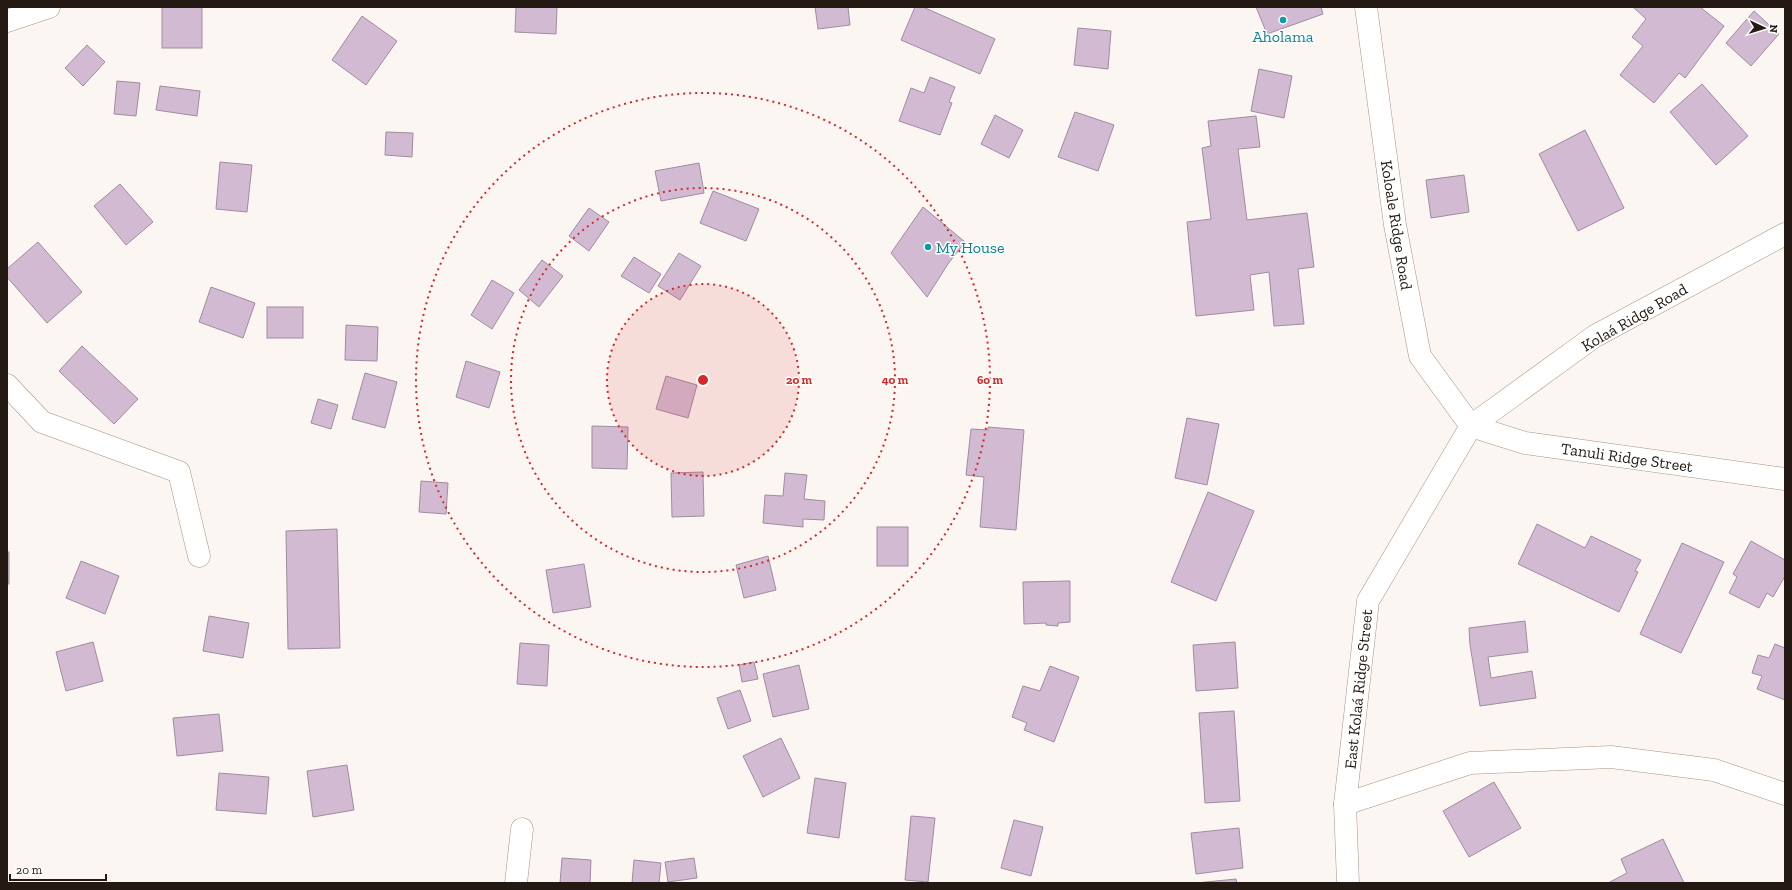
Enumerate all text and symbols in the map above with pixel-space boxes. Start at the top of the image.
north arrow [1744,8,1784,48]
marker: Aholama [1278,15,1288,25]
text: N [1767,24,1780,34]
place label: Aholama [1252,27,1314,46]
street label: Koloale Ridge Road [1377,159,1416,292]
place label: My House [936,238,1004,257]
marker: My House [923,242,933,252]
street label: Kolaá Ridge Road [1578,279,1691,355]
centre of rings [696,373,710,387]
text: 20 m [786,373,813,387]
text: 40 m [882,373,909,387]
text: 60 m [977,373,1004,387]
street label: Tanuli Ridge Street [1560,439,1694,476]
street label: East Kolaá Ridge Street [1341,608,1376,770]
scale bar [10,856,106,882]
text: 20 m [16,863,43,877]

